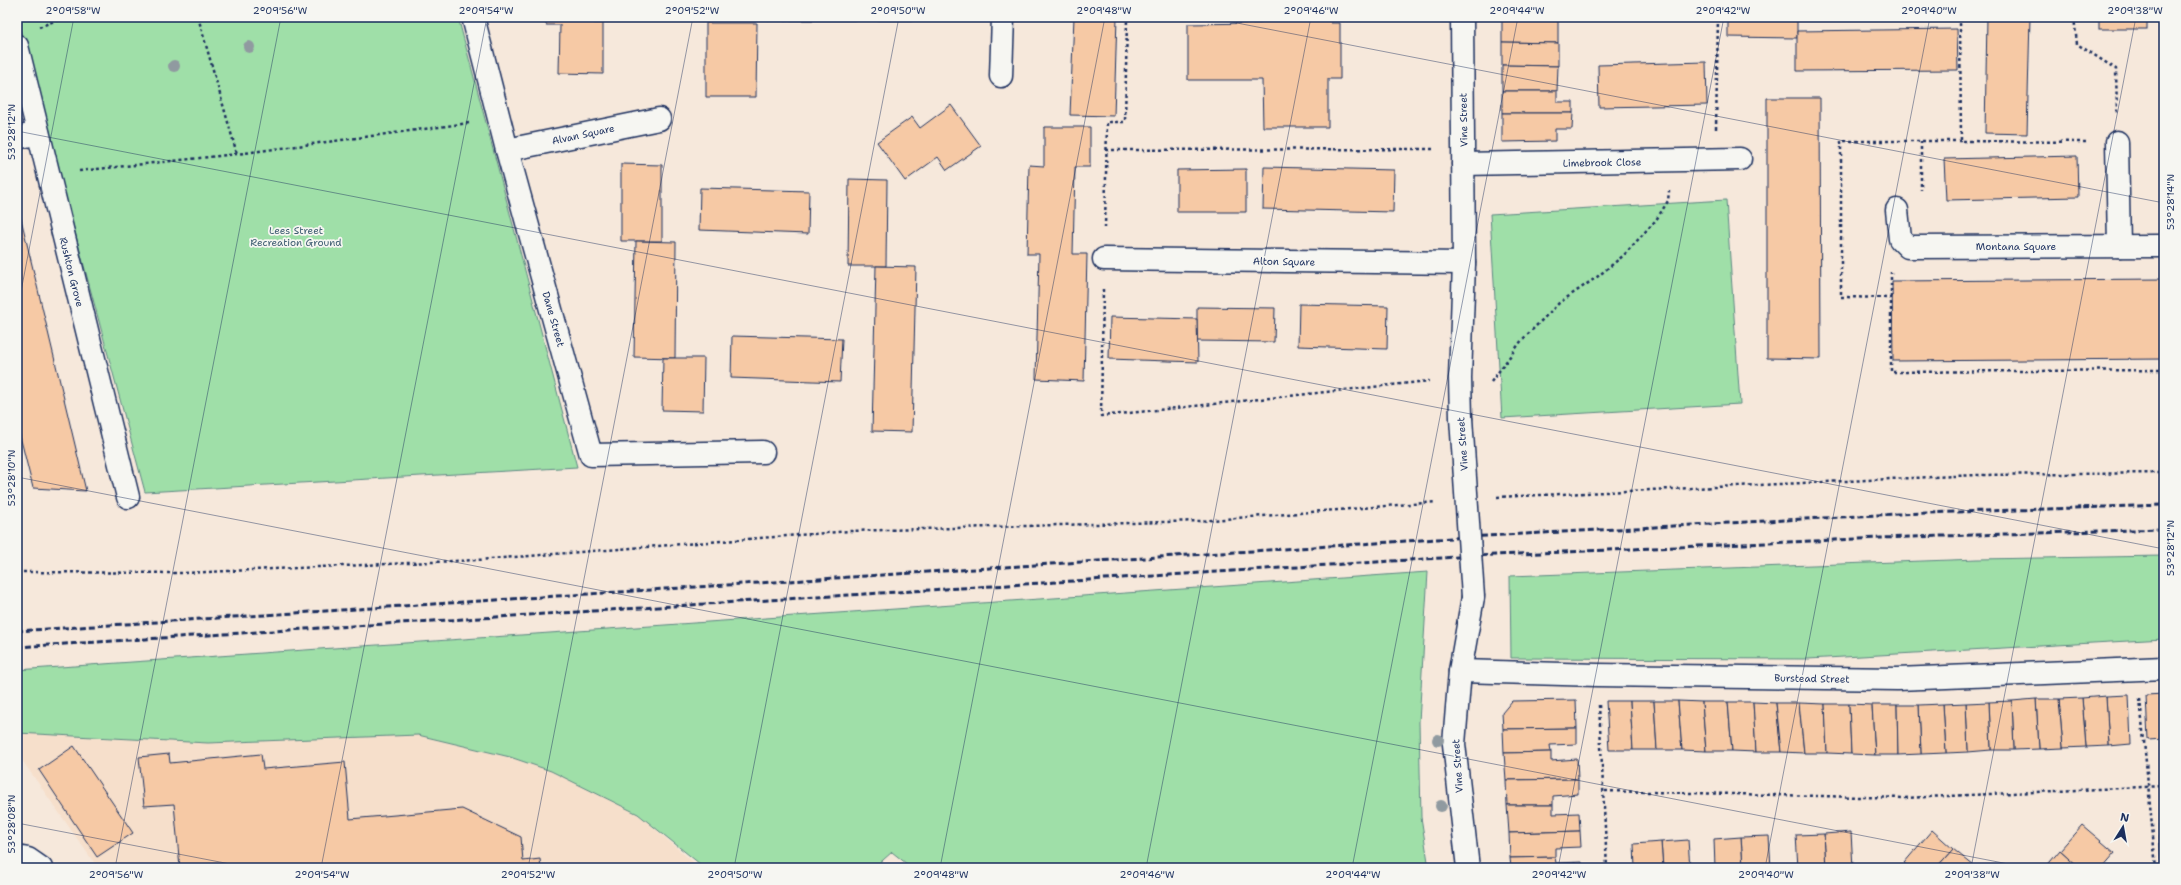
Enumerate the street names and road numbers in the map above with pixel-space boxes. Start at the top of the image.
street label: Vine Street [1457,93,1470,147]
street label: Alvan Square [551,121,616,147]
street label: Limebrook Close [1563,155,1642,170]
street label: Rushton Grove [57,236,87,309]
street label: Montana Square [1976,240,2057,253]
street label: Alton Square [1253,254,1316,269]
street label: Dane Street [539,290,568,348]
street label: Vine Street [1454,417,1471,471]
street label: Burstead Street [1774,671,1850,686]
street label: Vine Street [1449,739,1466,793]

